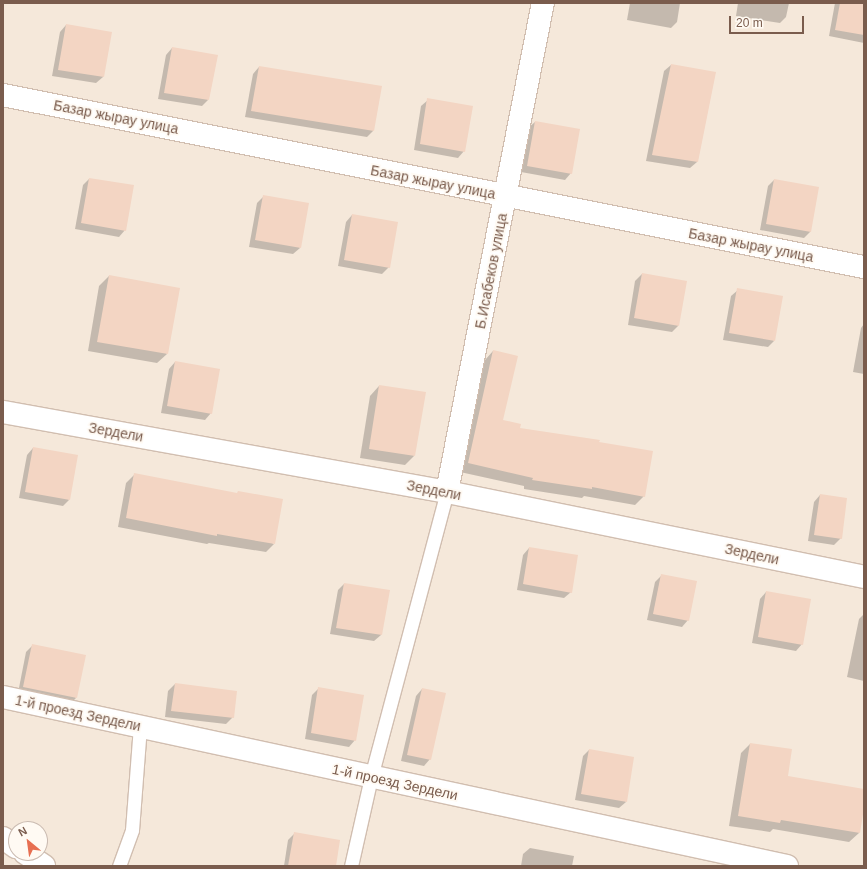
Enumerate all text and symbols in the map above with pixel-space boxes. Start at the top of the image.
scale bar [731,8,806,34]
text: 20 m [736,16,763,30]
street label: Базар жырау улица [52,97,180,137]
street label: Базар жырау улица [369,162,497,202]
street label: Б.Исабеков улица [472,212,510,330]
street label: Базар жырау улица [687,225,815,265]
street label: Зердели [87,419,145,445]
street label: Зердели [405,476,463,504]
street label: Зердели [723,540,781,568]
street label: 1-й проезд Зердели [14,691,142,735]
street label: 1-й проезд Зердели [331,760,459,804]
north arrow [8,821,48,861]
text: N [16,824,29,839]

